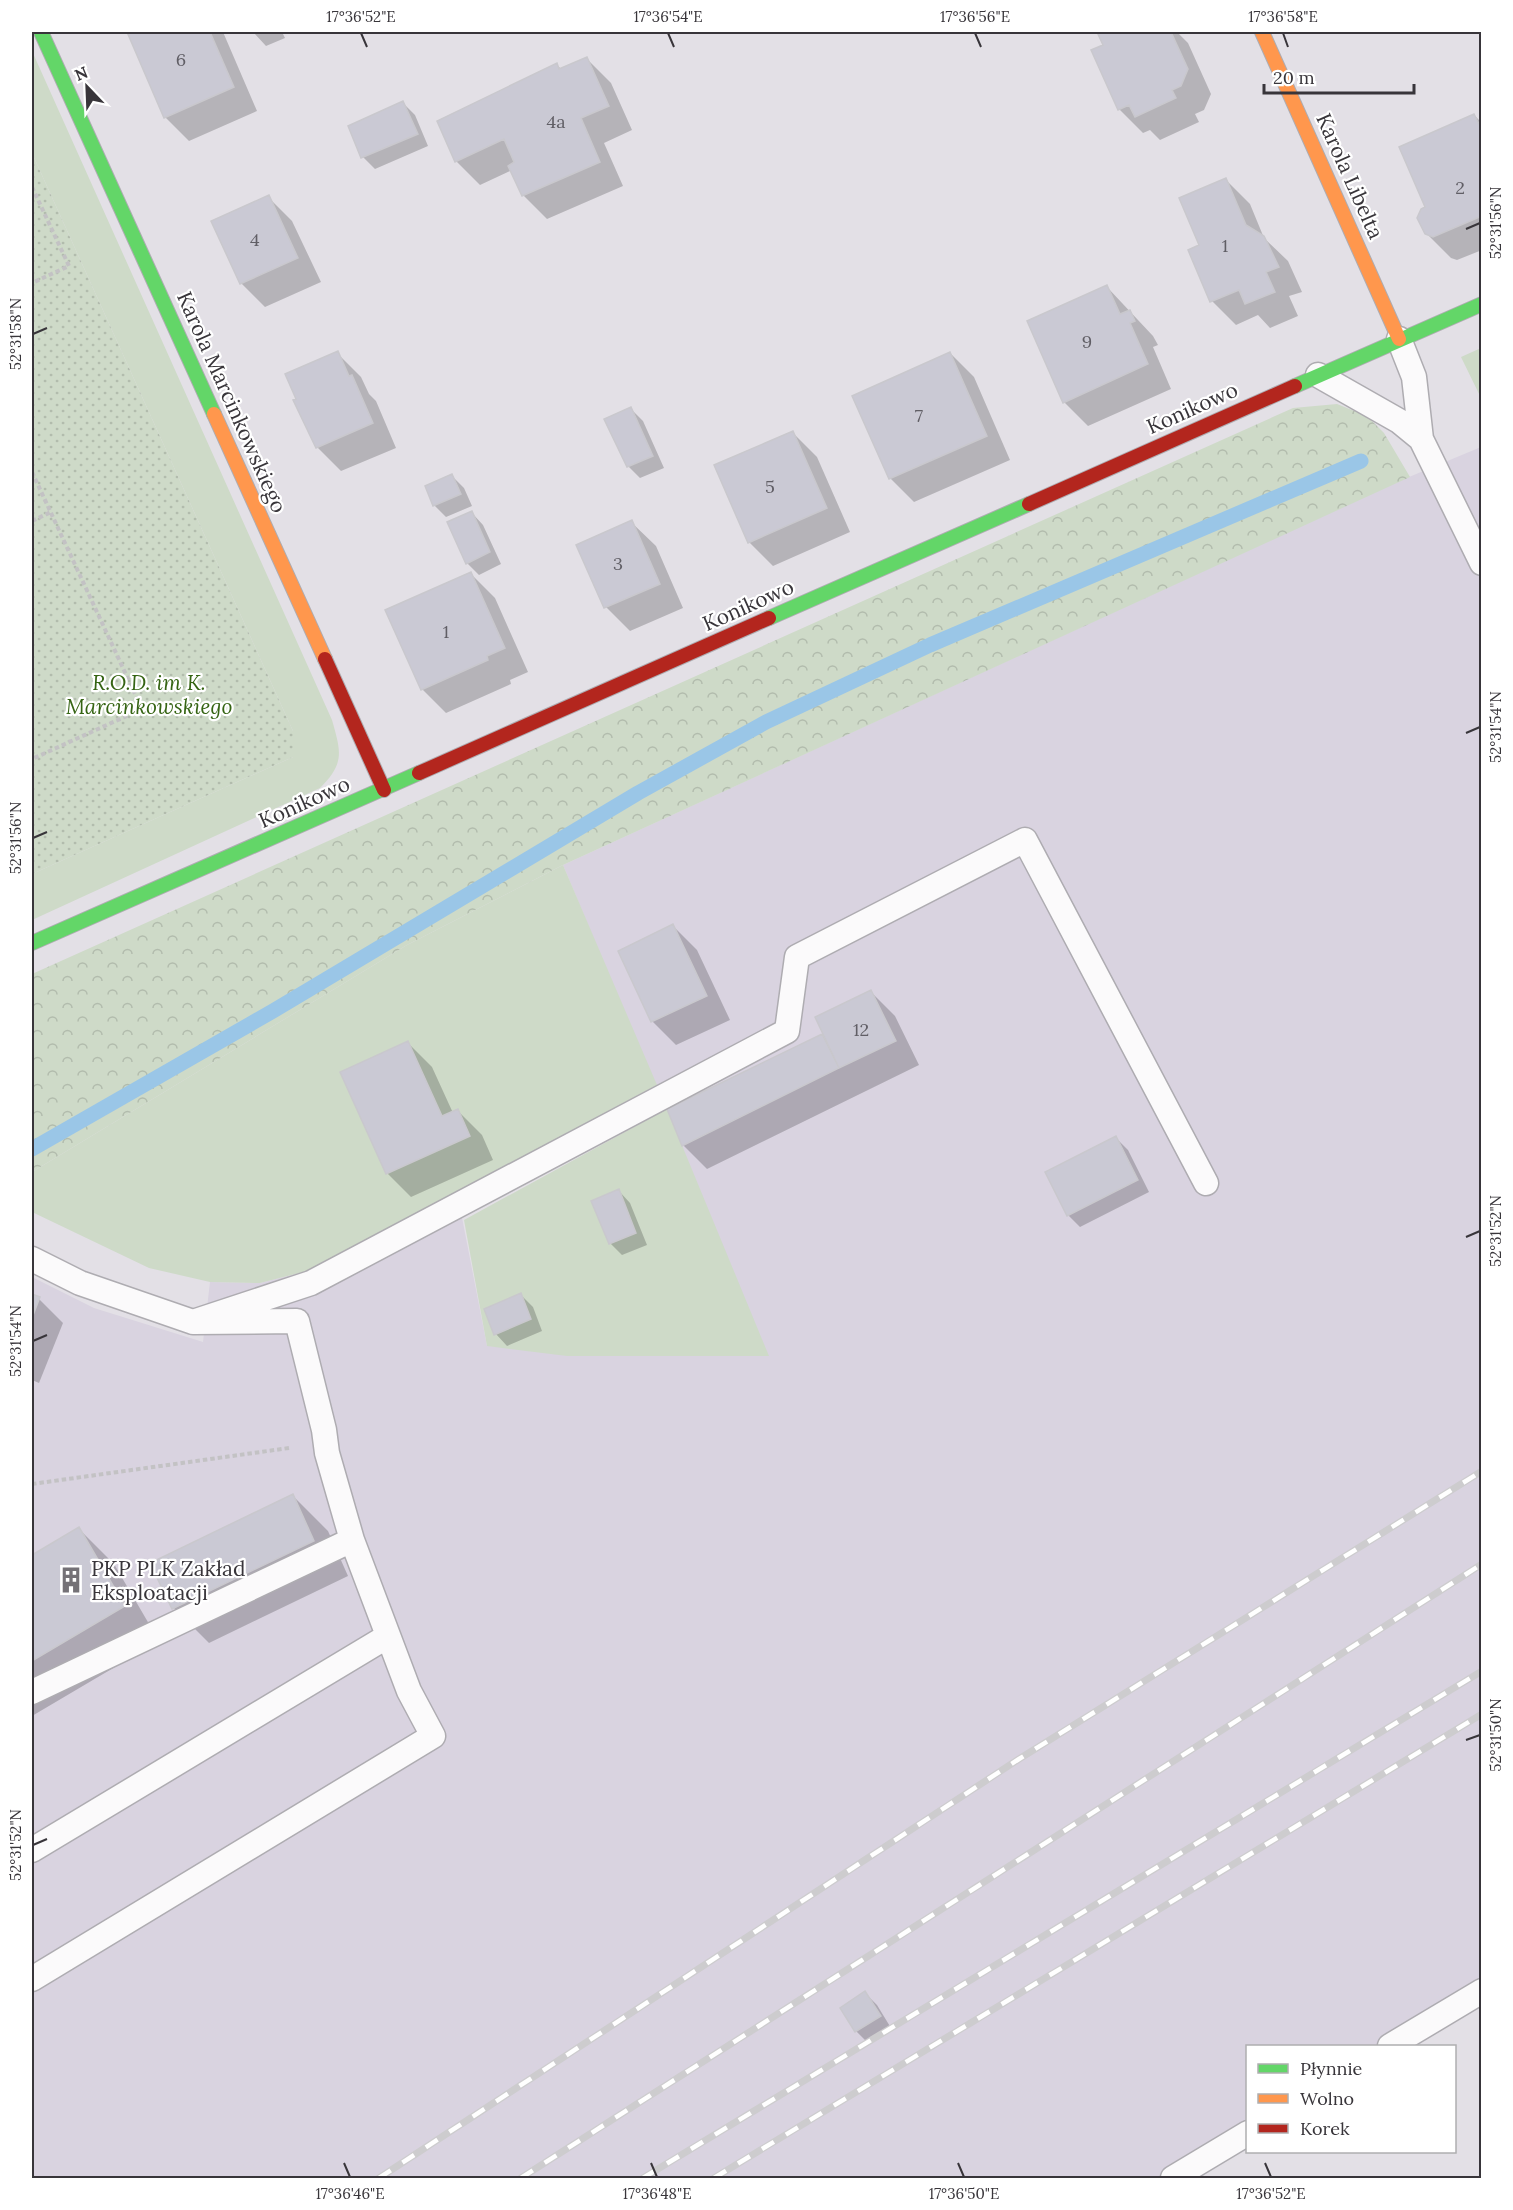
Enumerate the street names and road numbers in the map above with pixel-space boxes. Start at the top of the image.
street label: Karola Libelta [1310,109,1390,243]
street label: Karola Marcinkowskiego [171,287,293,517]
street label: Konikowo [1142,376,1242,440]
street label: Konikowo [698,573,798,637]
street label: Konikowo [254,770,354,834]

